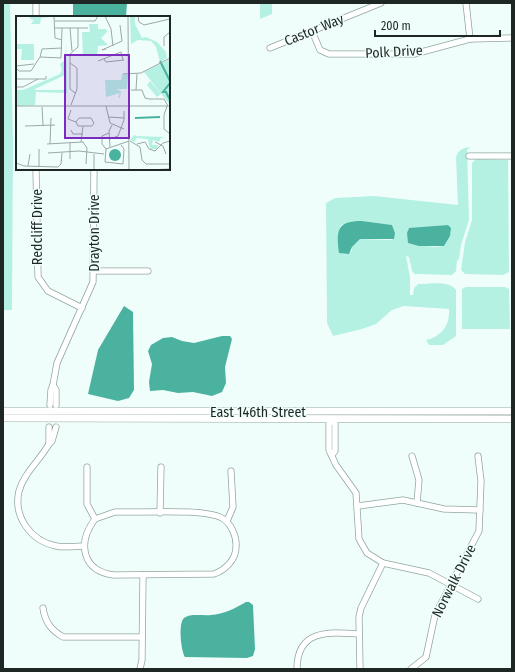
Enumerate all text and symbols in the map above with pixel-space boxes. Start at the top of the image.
street label: Castor Way [282,10,347,50]
scale bar [375,12,500,38]
inset map [16,16,170,170]
text: 200 m [381,19,411,33]
street label: Polk Drive [365,42,423,62]
street label: Redcliff Drive [29,189,46,265]
street label: Drayton Drive [86,194,103,272]
street label: East 146th Street [210,404,306,421]
street label: Norwalk Drive [428,542,480,620]

